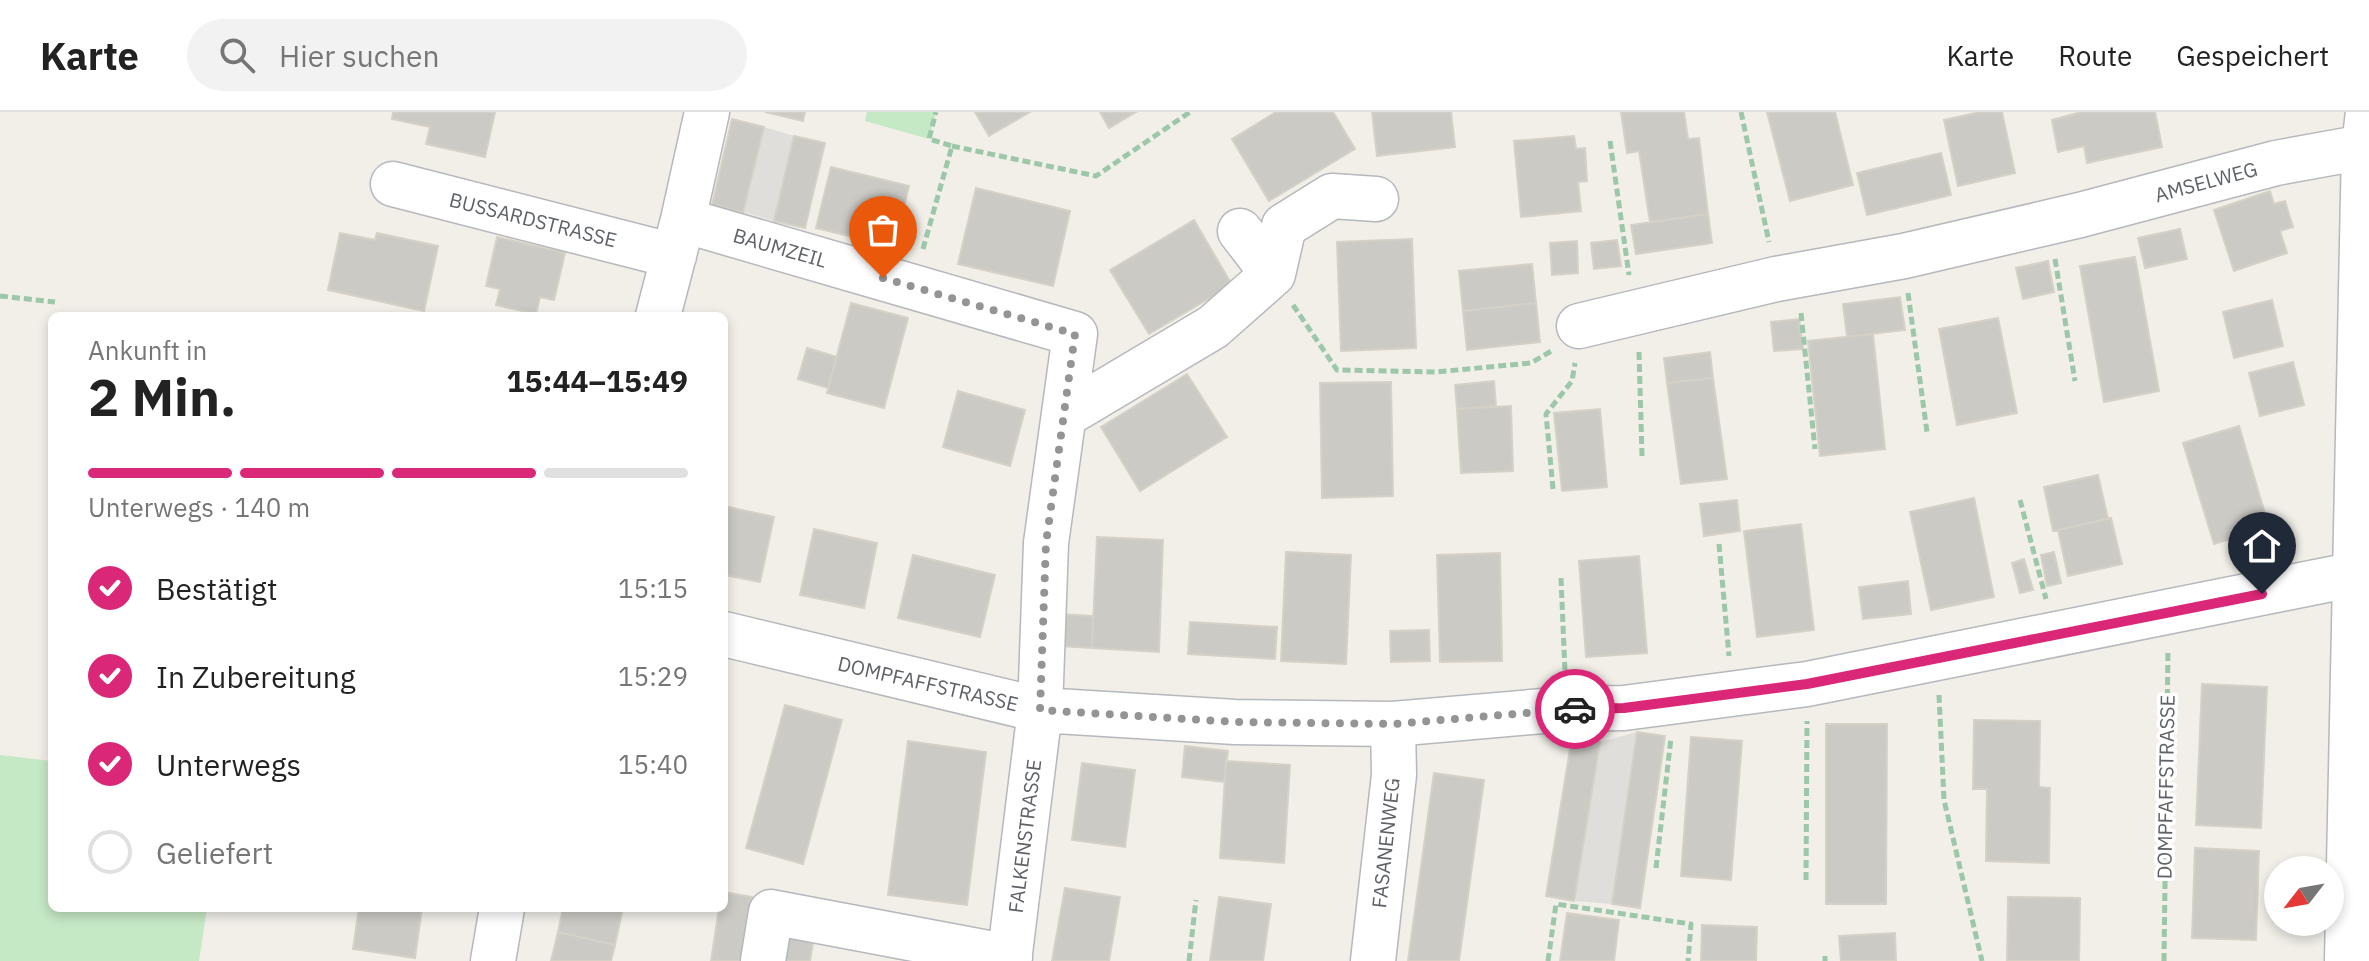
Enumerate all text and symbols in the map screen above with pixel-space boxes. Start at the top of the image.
search box [187,19,747,91]
text: Karte [40,31,139,80]
icon: search [215,33,259,77]
text: Hier suchen [279,36,440,75]
text: Karte [1946,37,2014,74]
text: Route [2058,37,2132,74]
text: Gespeichert [2176,37,2329,74]
street label: AMSELWEG [2152,155,2260,208]
street label: BUSSARDSTRASSE [446,186,620,253]
pin [849,196,917,278]
icon: bag [861,208,905,252]
street label: BAUMZEIL [730,221,830,274]
text: Ankunft in [88,333,207,367]
text: 15:44–15:49 [507,361,688,400]
text: 2 Min. [88,363,236,430]
text: Unterwegs · 140 m [88,490,310,524]
pin [2228,512,2296,594]
icon: home [2240,524,2284,568]
icon: check [88,566,132,610]
text: Bestätigt [156,569,277,608]
text: 15:15 [618,571,688,605]
street label: DOMPFAFFSTRASSE [835,650,1021,717]
icon: check [88,654,132,698]
text: In Zubereitung [156,657,356,696]
text: 15:29 [618,659,688,693]
courier [1535,669,1615,749]
icon: car [1553,687,1597,731]
street label: DOMPFAFFSTRASSE [2150,694,2181,879]
icon: check [88,742,132,786]
text: Unterwegs [156,745,301,784]
text: 15:40 [618,747,688,781]
street label: FALKENSTRASSE [1002,757,1047,914]
street label: FASANENWEG [1365,776,1406,909]
text: Geliefert [156,833,273,872]
north arrow [2264,856,2344,936]
map controls [2264,856,2344,936]

